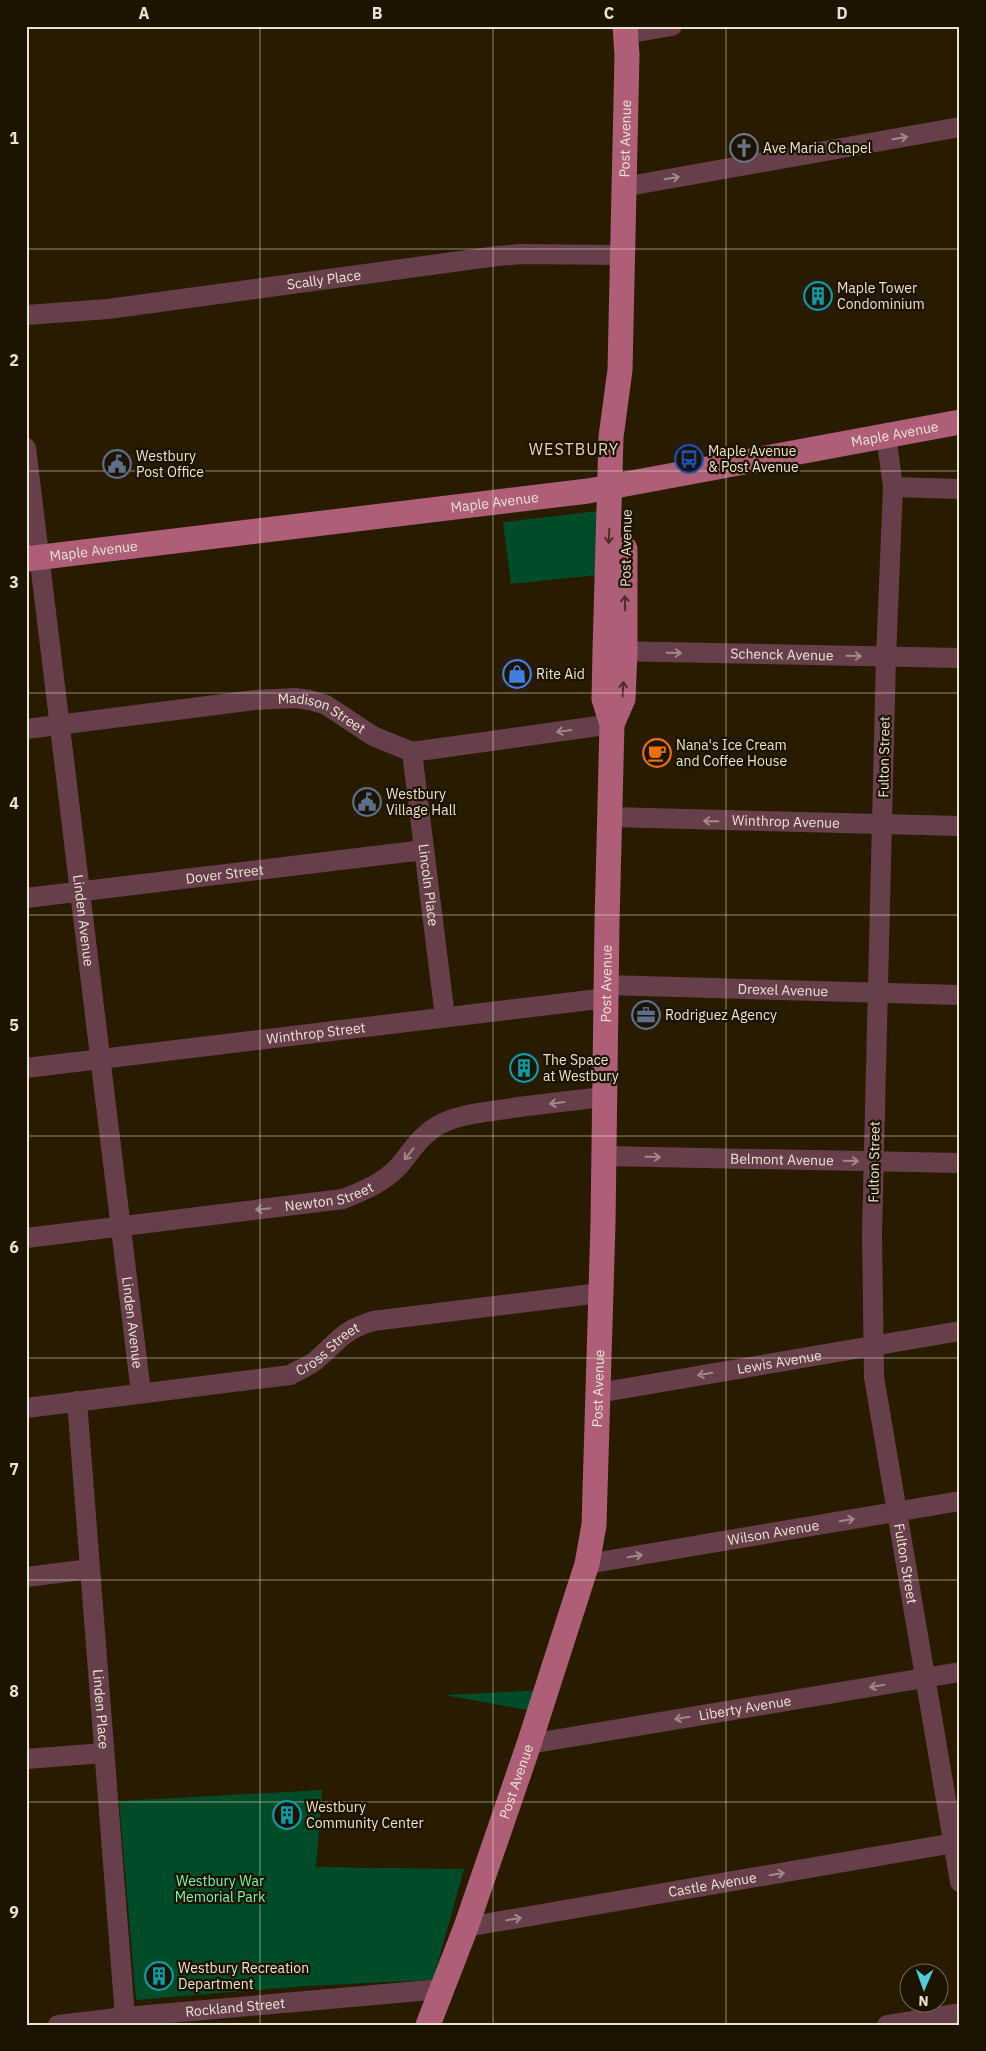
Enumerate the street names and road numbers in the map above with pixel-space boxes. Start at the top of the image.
street label: Post Avenue [615,99,635,178]
street label: Scally Place [285,266,362,294]
street label: Maple Avenue [849,417,940,451]
street label: Maple Avenue [450,488,540,517]
street label: Post Avenue [616,509,636,587]
street label: Maple Avenue [48,537,139,565]
street label: Schenck Avenue [730,644,834,664]
street label: Madison Street [277,689,369,738]
street label: Fulton Street [874,716,894,798]
street label: Winthrop Avenue [732,811,840,832]
street label: Lincoln Place [415,843,443,927]
street label: Dover Street [185,860,265,888]
street label: Linden Avenue [69,874,98,968]
street label: Post Avenue [597,944,616,1023]
street label: Drexel Avenue [737,980,829,1000]
street label: Winthrop Street [265,1018,367,1048]
street label: Fulton Street [864,1121,884,1203]
street label: Belmont Avenue [730,1149,834,1170]
street label: Newton Street [284,1178,376,1215]
street label: Linden Avenue [118,1276,147,1370]
street label: Cross Street [293,1318,362,1380]
street label: Lewis Avenue [736,1346,823,1378]
street label: Post Avenue [588,1349,608,1428]
street label: Wilson Avenue [726,1516,821,1549]
street label: Fulton Street [890,1522,921,1605]
street label: Linden Place [89,1668,113,1750]
street label: Liberty Avenue [697,1691,793,1724]
street label: Post Avenue [495,1741,537,1821]
street label: Castle Avenue [667,1868,758,1901]
street label: Rockland Street [184,1994,286,2021]

